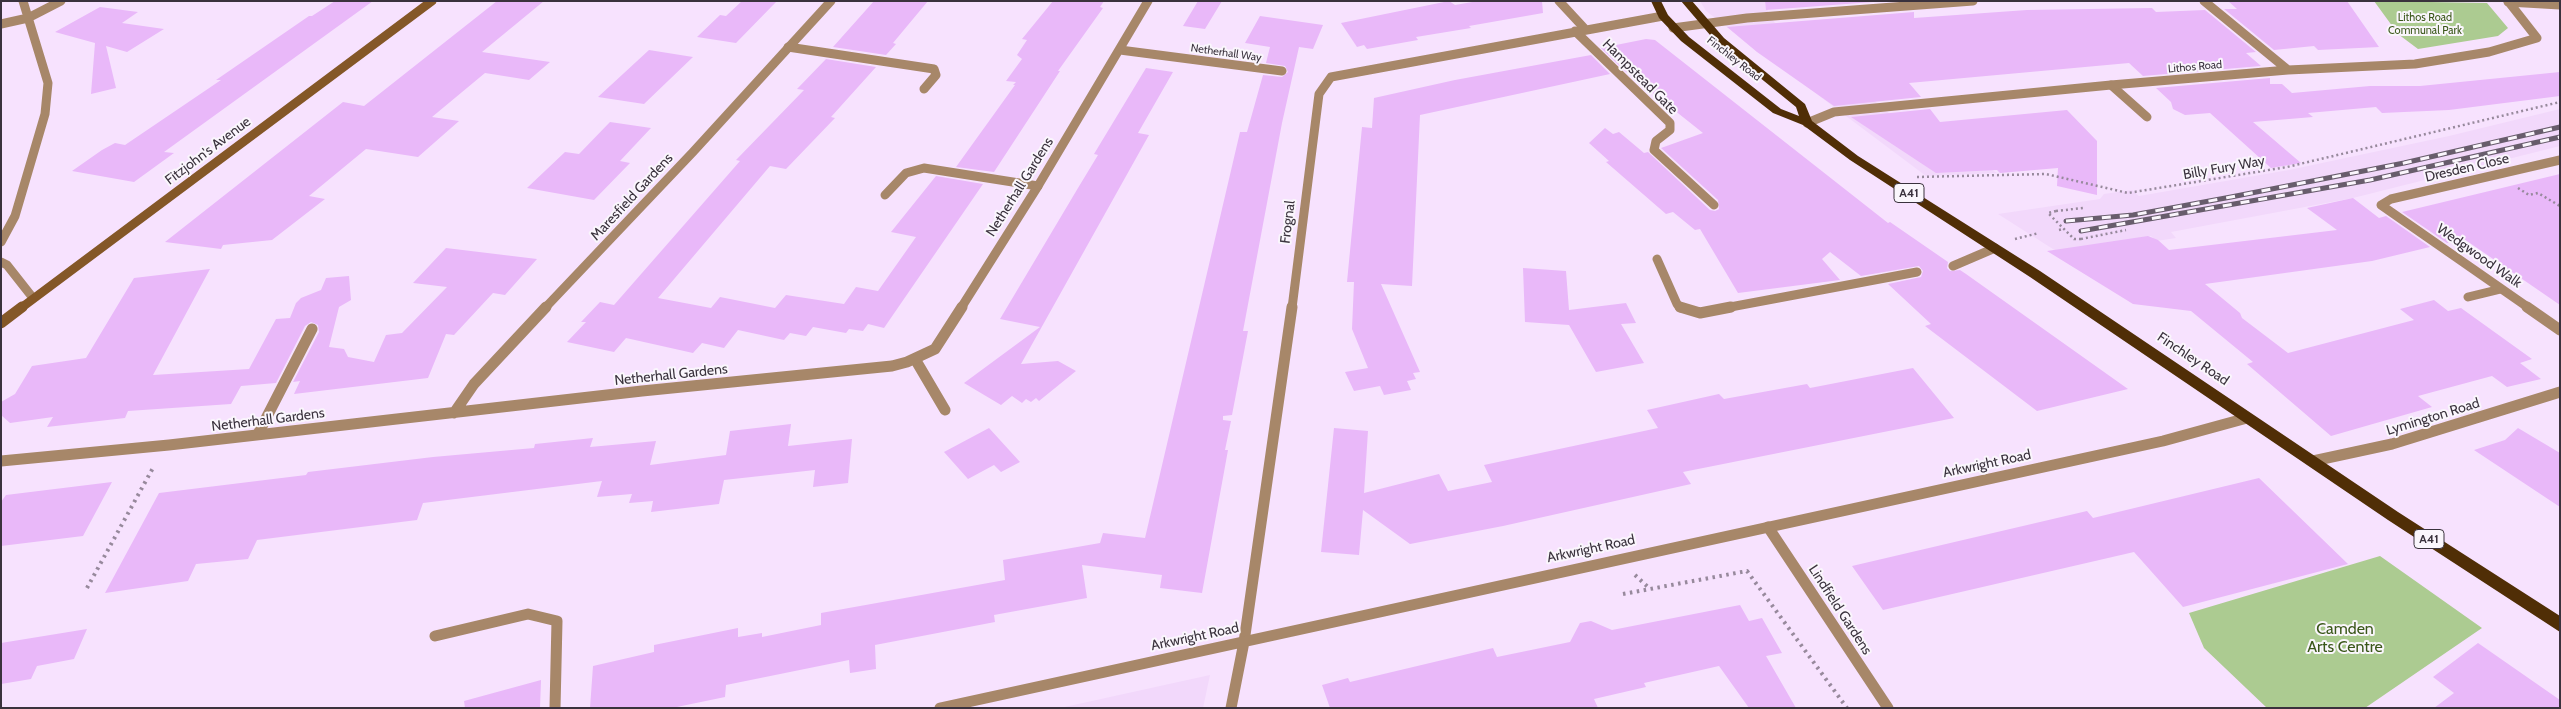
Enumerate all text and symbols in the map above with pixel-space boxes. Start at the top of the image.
park label: Lithos Road Communal Park [2388,11,2462,37]
street label: Finchley Road [1704,34,1764,84]
street label: Hampstead Gate [1599,36,1681,118]
street label: Netherhall Way [1190,41,1262,65]
street label: Lithos Road [2167,58,2223,76]
street label: Fitzjohn's Avenue [162,113,254,189]
street label: Netherhall Gardens [983,134,1057,240]
street label: Maresfield Gardens [587,150,677,244]
street label: Dresden Close [2423,150,2511,186]
street label: Billy Fury Way [2182,153,2266,183]
road number: A41 [1894,184,1924,202]
street label: Frognal [1277,199,1299,245]
street label: Wedgwood Walk [2433,220,2525,292]
street label: Finchley Road [2154,329,2232,389]
street label: Netherhall Gardens [614,361,728,389]
street label: Lymington Road [2384,395,2482,439]
street label: Netherhall Gardens [211,405,325,435]
street label: Arkwright Road [1941,446,2033,482]
road number: A41 [2414,530,2444,548]
street label: Arkwright Road [1545,531,1637,567]
street label: Lindfield Gardens [1805,562,1875,658]
street label: Arkwright Road [1149,619,1241,655]
park label: Camden Arts Centre [2307,619,2383,657]

